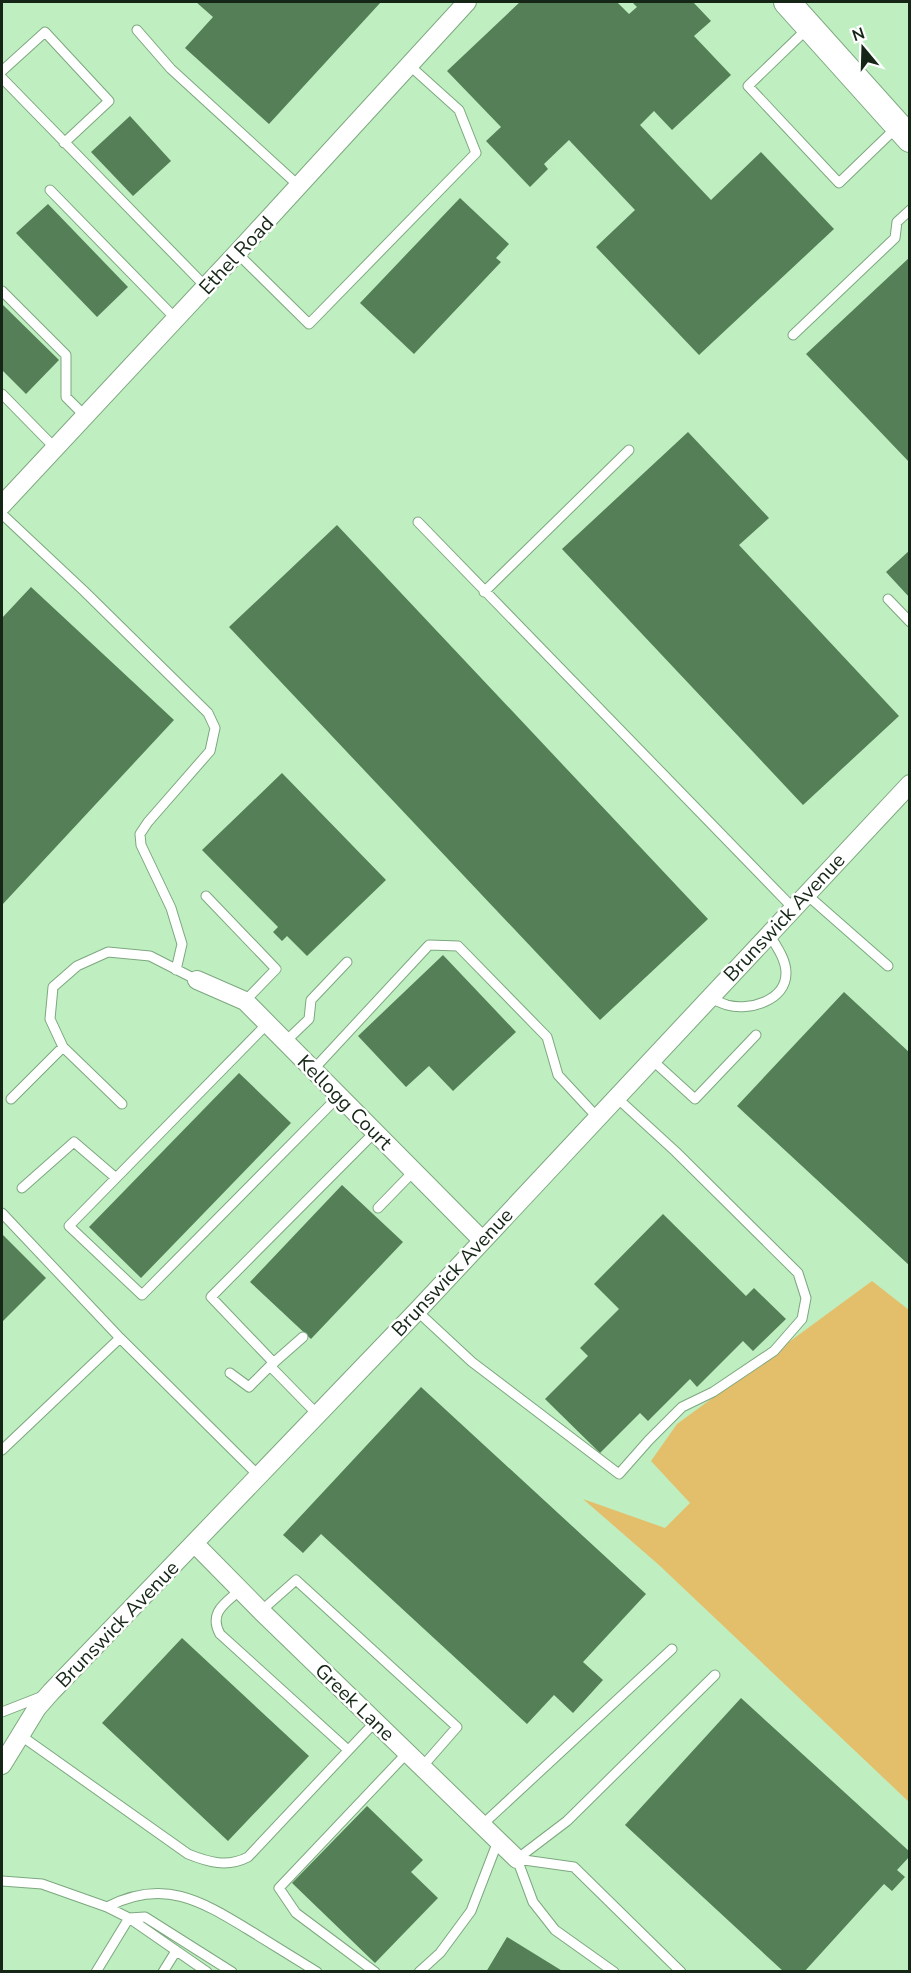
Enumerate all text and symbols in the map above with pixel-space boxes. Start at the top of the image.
north arrow [833,18,893,78]
text: N [849,22,868,47]
street label: Ethel Road [193,210,280,300]
street label: Brunswick Avenue [718,847,851,987]
street label: Kellogg Court [291,1049,399,1156]
street label: Brunswick Avenue [386,1202,519,1342]
street label: Brunswick Avenue [50,1555,185,1694]
street label: Greek Lane [309,1657,401,1747]

